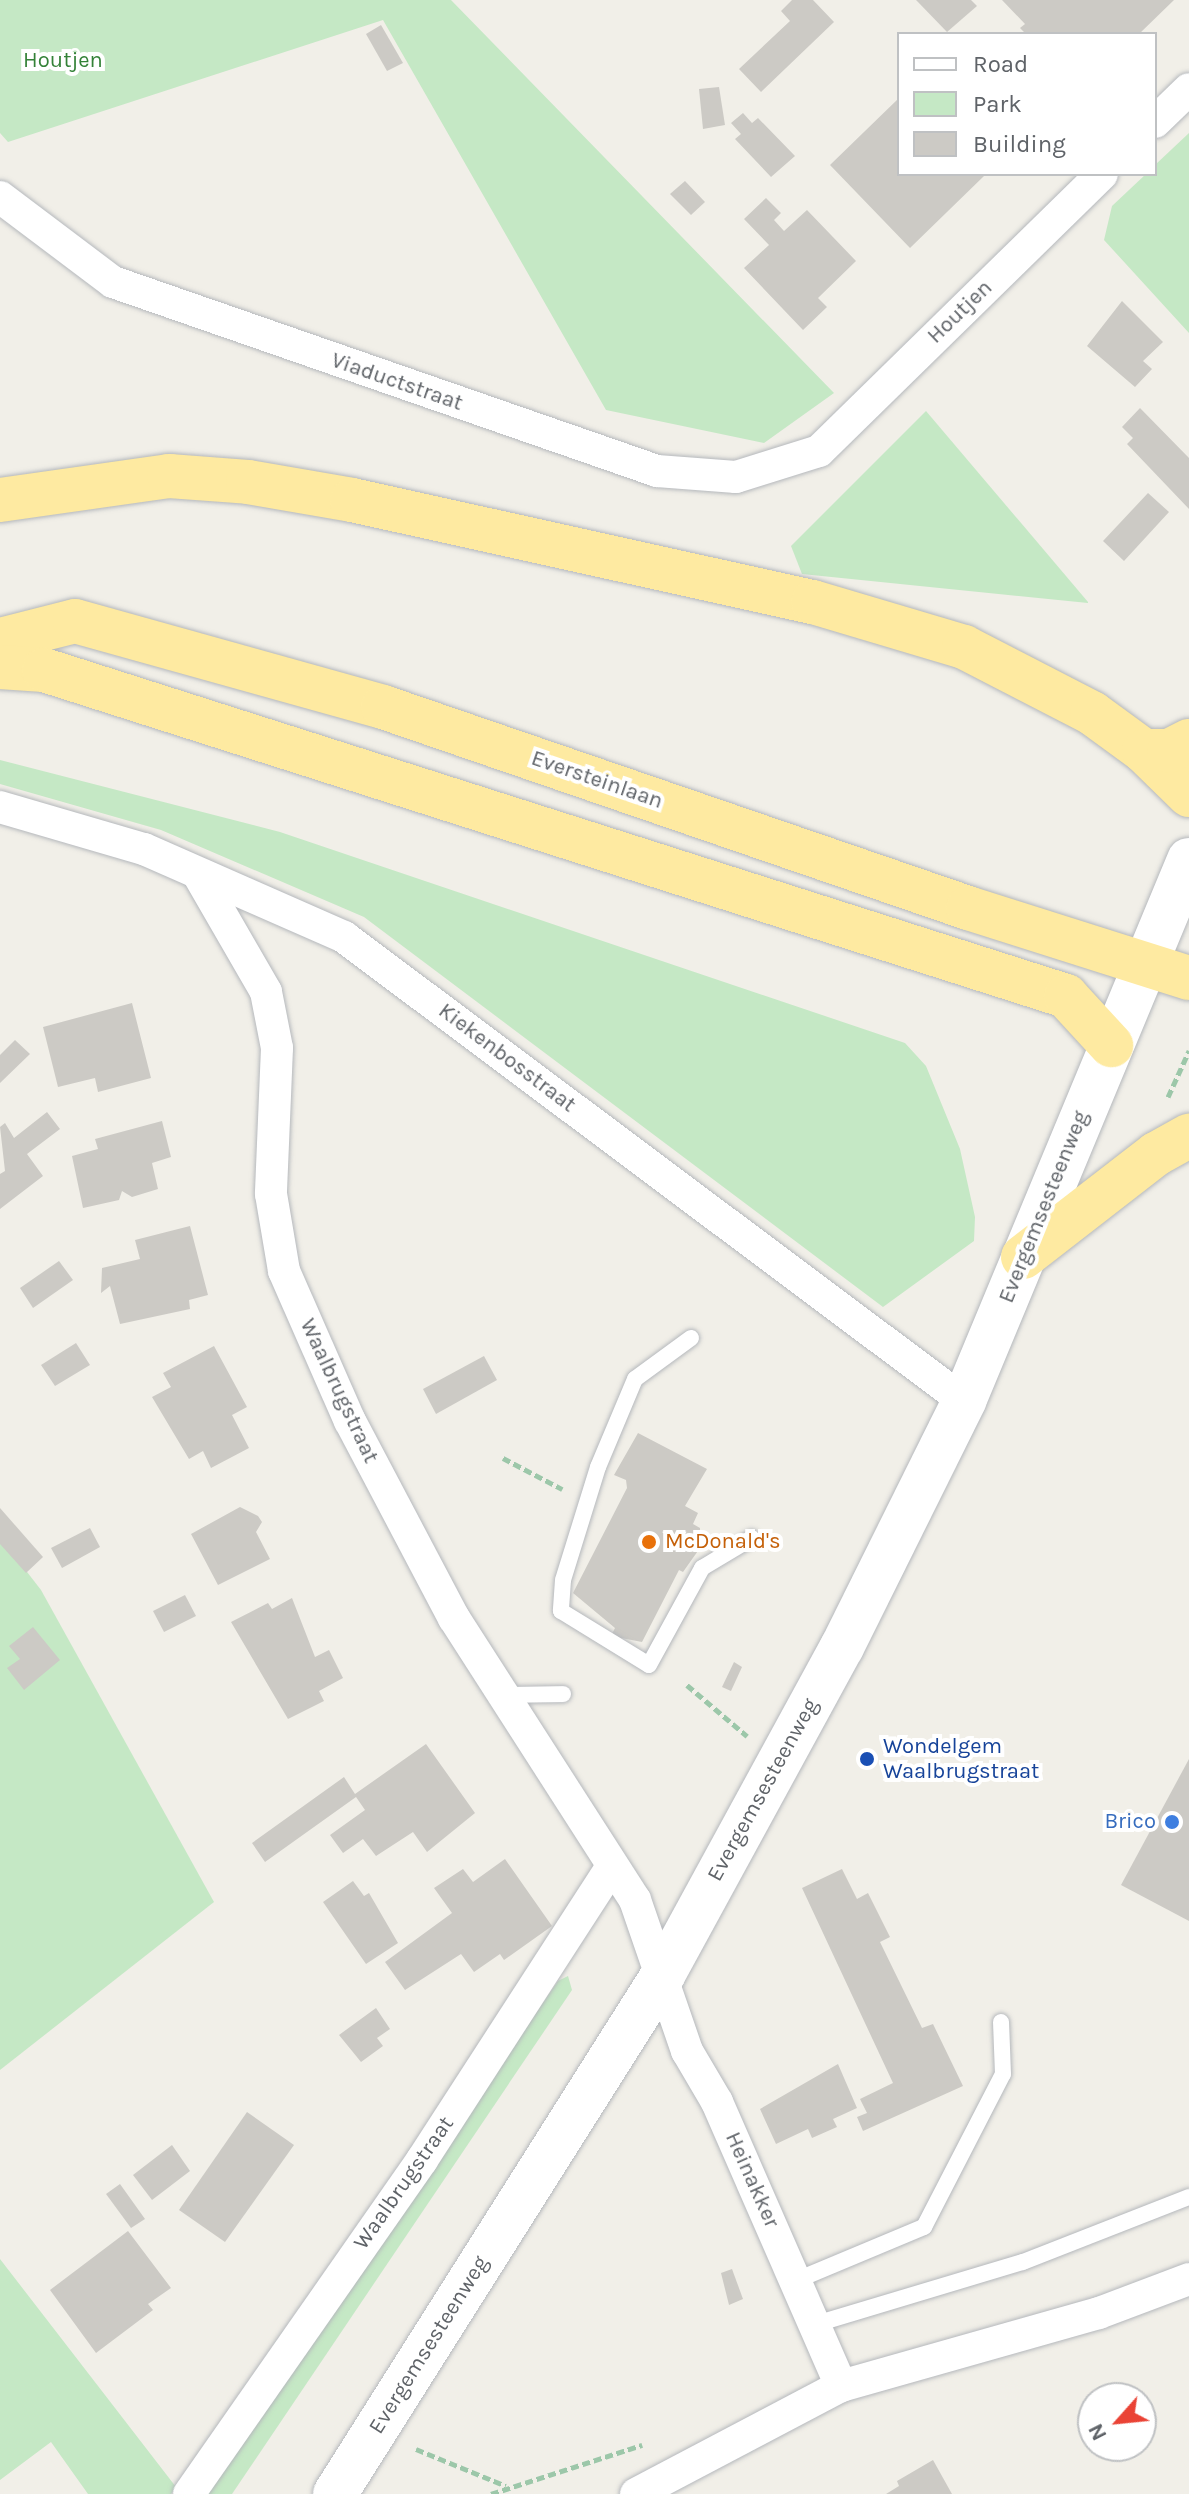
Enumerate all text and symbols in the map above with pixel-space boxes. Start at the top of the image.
legend [897,32,1157,176]
park label: Houtjen [23,48,103,74]
text: Road [973,50,1028,78]
text: Park [973,90,1022,118]
text: Building [973,130,1066,158]
street label: Houtjen [922,275,998,349]
street label: Viaductstraat [328,347,466,417]
street label: Eversteinlaan [528,745,666,815]
street label: Kiekenbosstraat [433,998,581,1118]
street label: Evergemsesteenweg [993,1107,1095,1307]
street label: Waalbrugstraat [294,1315,384,1467]
place label: McDonald's [665,1529,781,1555]
marker: McDonald's [640,1533,658,1551]
street label: Evergemsesteenweg [702,1694,824,1886]
place label: Wondelgem Waalbrugstraat [883,1733,1039,1784]
marker: Wondelgem Waalbrugstraat [858,1750,876,1768]
place label: Brico [1104,1809,1156,1835]
marker: Brico [1163,1813,1181,1831]
street label: Waalbrugstraat [348,2111,460,2255]
street label: Heinakker [719,2128,785,2232]
street label: Evergemsesteenweg [364,2251,494,2439]
north arrow [1077,2382,1157,2462]
text: N [1082,2419,1113,2445]

